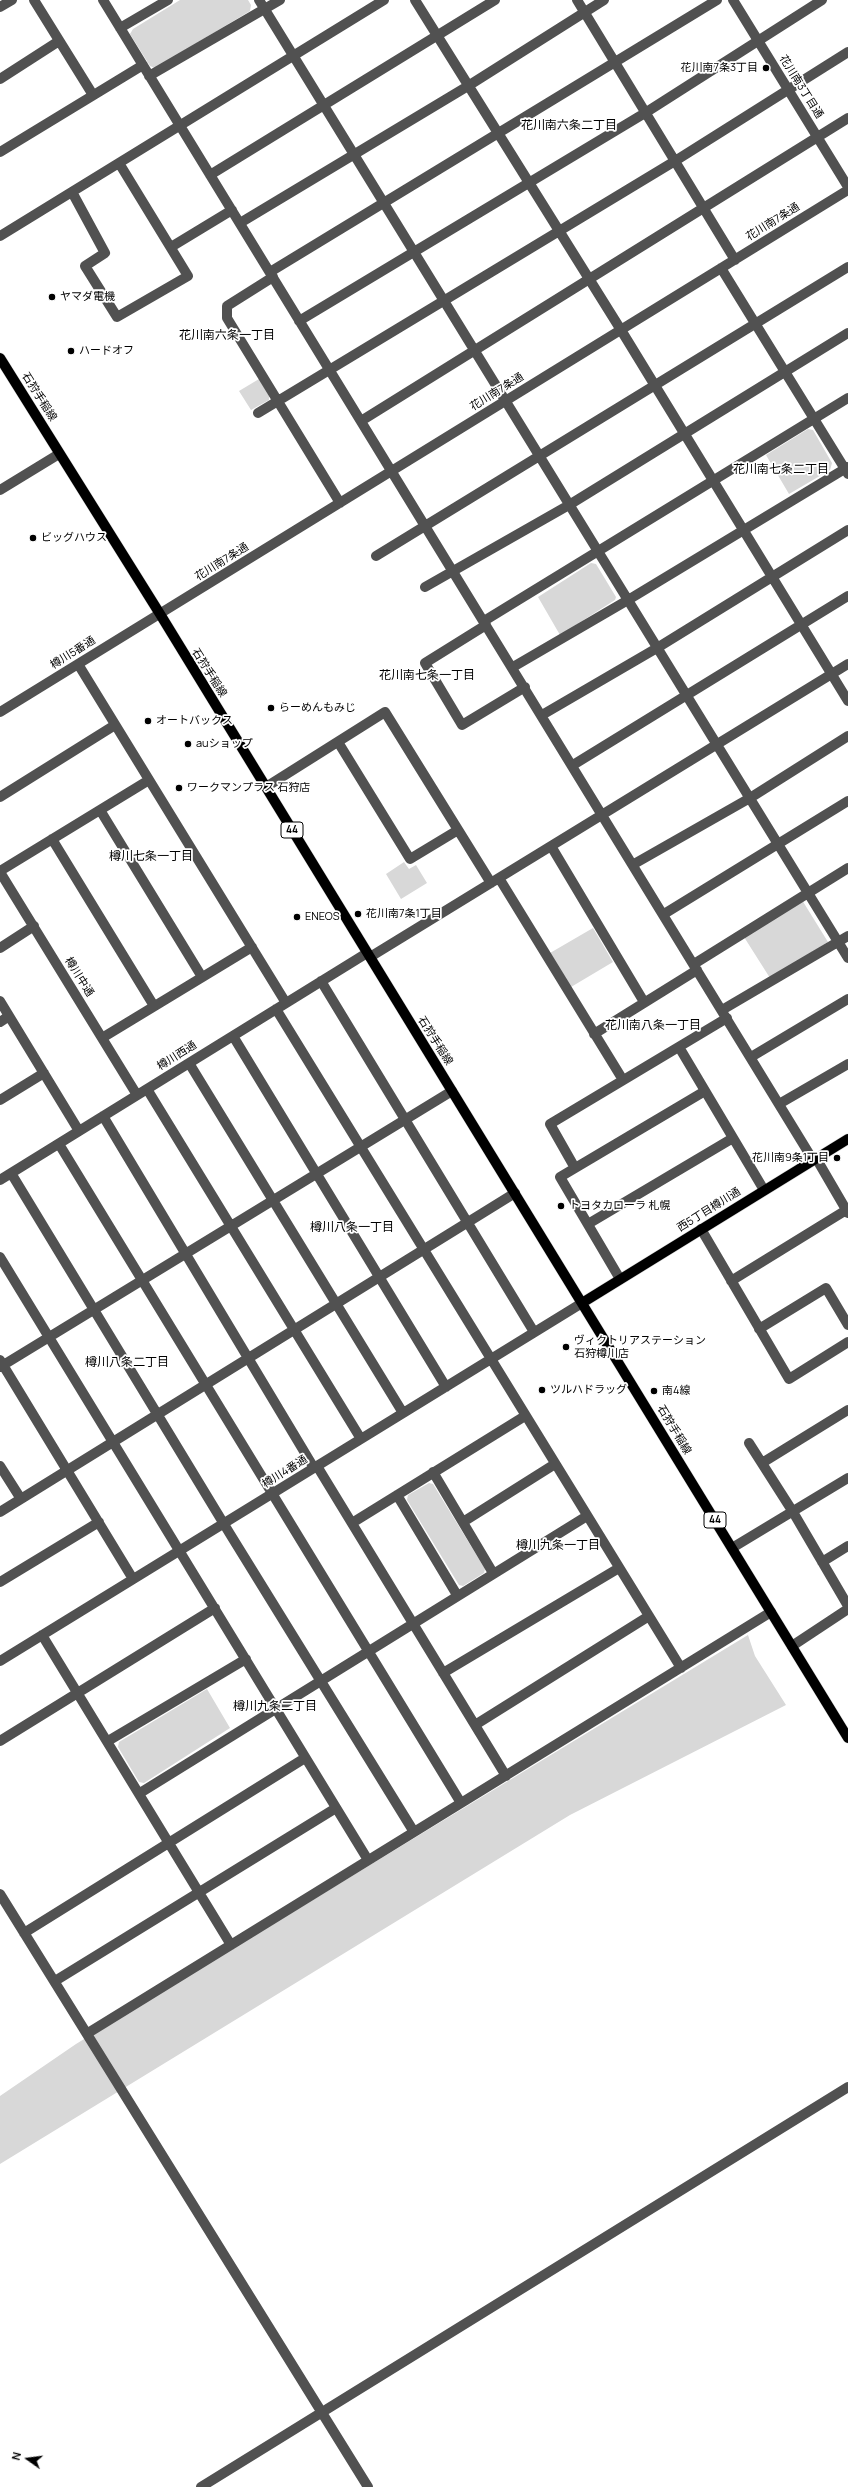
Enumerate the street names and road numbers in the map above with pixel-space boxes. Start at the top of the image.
street label: 花川南3丁目通 [776,53,826,121]
street label: 花川南7条通 [744,200,802,244]
street label: 石狩手稲線 [19,370,59,424]
street label: 花川南7条通 [468,370,526,414]
street label: 花川南7条通 [193,540,251,584]
street label: 樽川5番通 [48,634,98,672]
street label: 石狩手稲線 [189,646,229,700]
road number: 44 [281,822,303,838]
street label: 樽川中通 [62,955,96,999]
street label: 石狩手稲線 [415,1014,455,1068]
street label: 樽川西通 [155,1039,199,1073]
street label: 西5丁目樽川通 [675,1185,743,1235]
street label: 石狩手稲線 [654,1403,694,1457]
street label: 樽川4番通 [260,1453,310,1491]
road number: 44 [704,1512,726,1528]

